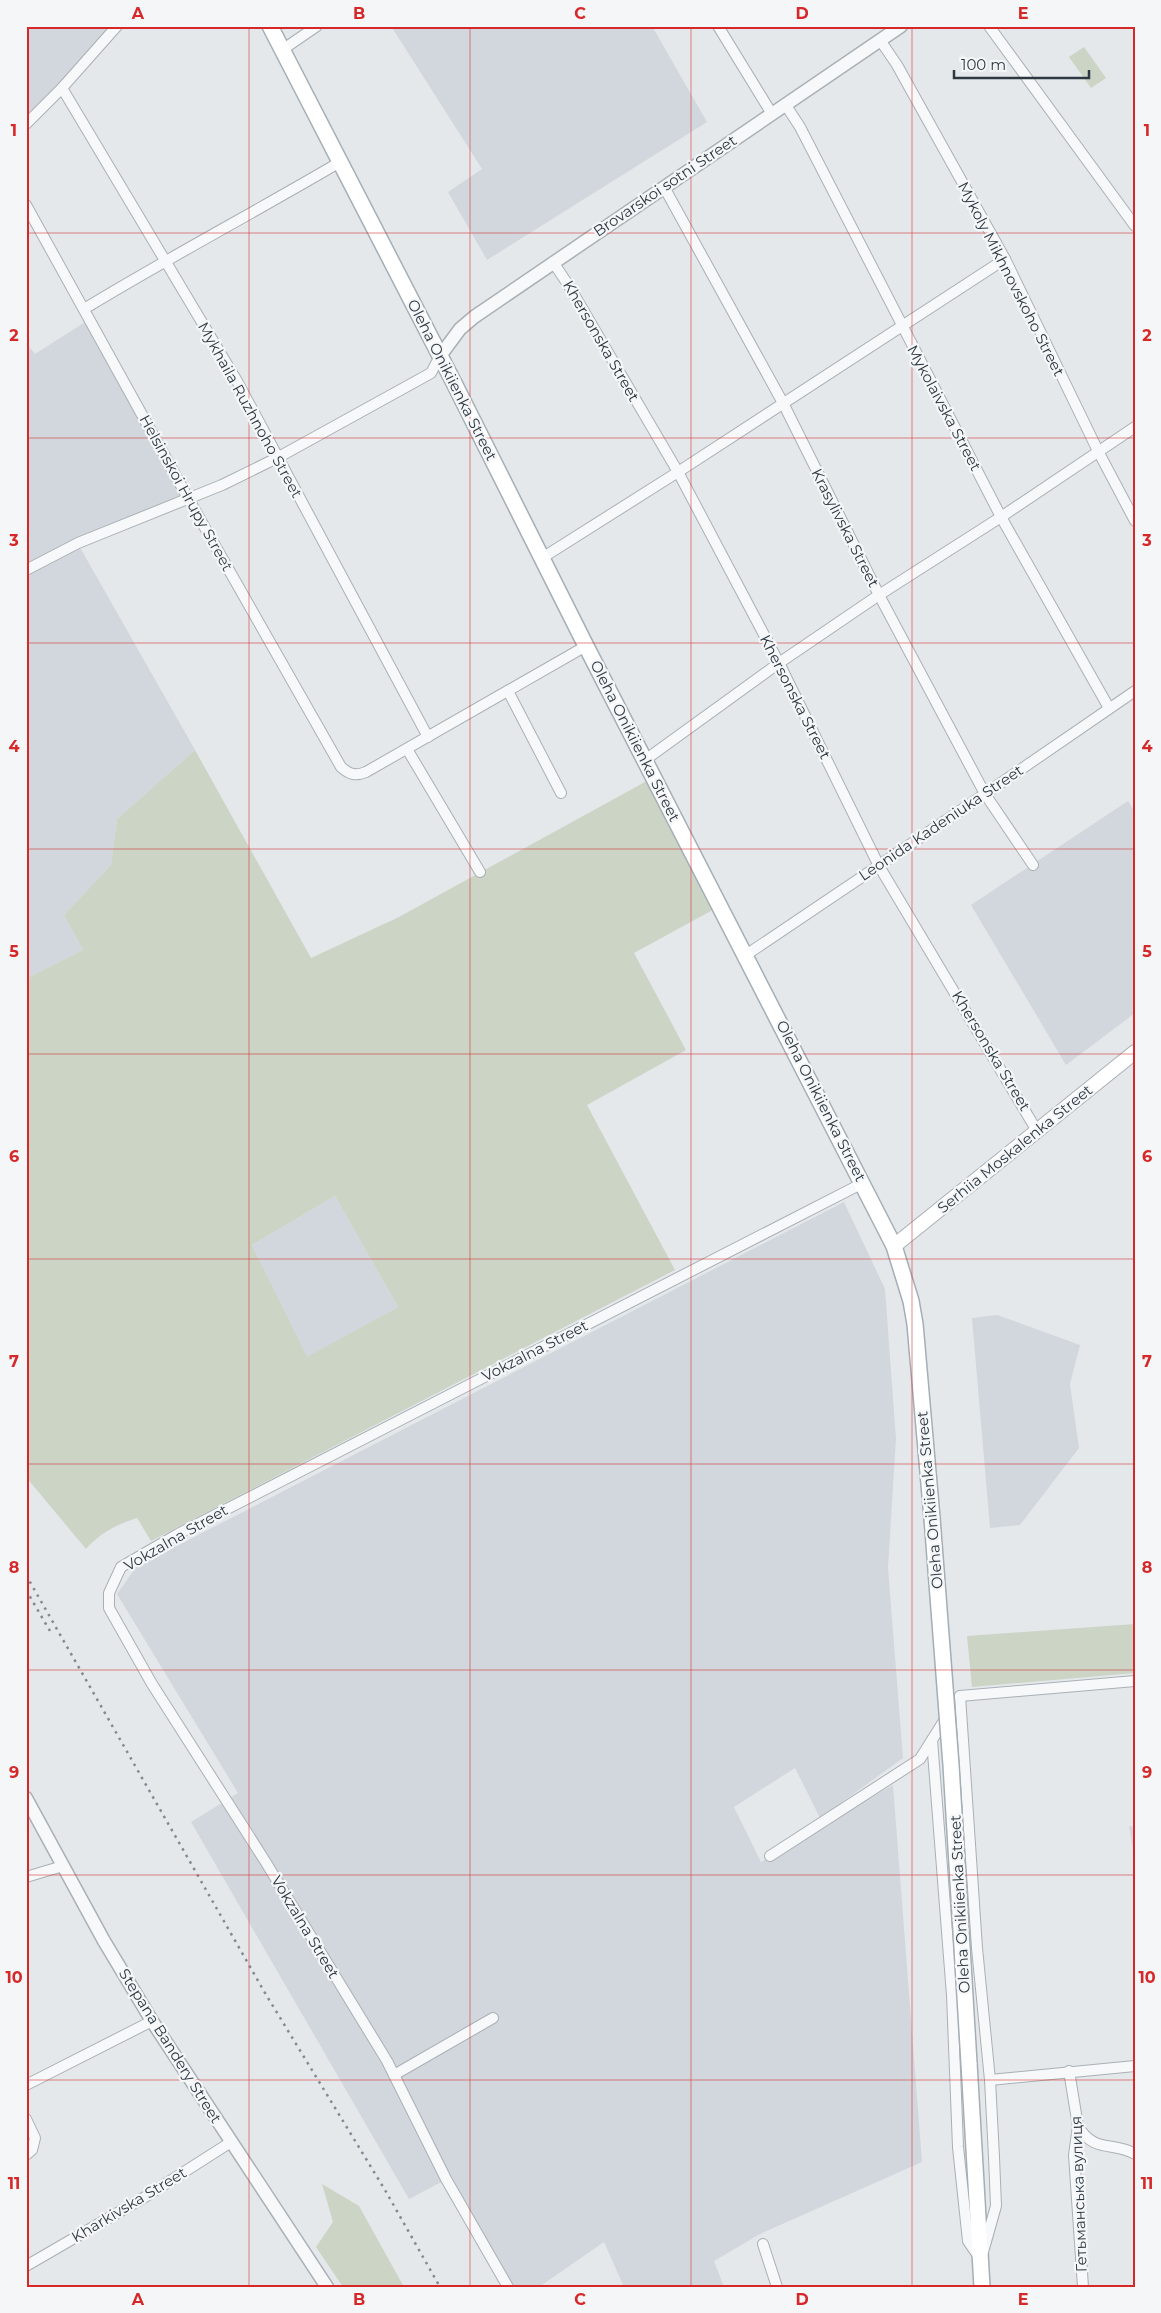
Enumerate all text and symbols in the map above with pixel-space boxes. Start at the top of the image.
text: A [131,4,145,23]
text: B [353,4,365,23]
text: C [574,4,586,23]
text: D [795,4,809,23]
text: E [1018,4,1028,23]
scale bar [954,48,1088,80]
text: 100 m [961,55,1006,74]
text: 1 [11,121,17,140]
text: 1 [1144,121,1150,140]
street label: Brovarskoi sotni Street [590,131,740,241]
street label: Mykoly Mikhnovskoho Street [954,178,1069,379]
street label: Khersonska Street [559,277,644,405]
street label: Oleha Onikiienka Street [403,296,501,464]
street label: Mykhaila Ruzhnoho Street [194,318,307,501]
text: 2 [9,326,19,345]
text: 2 [1142,326,1152,345]
street label: Mykolaivska Street [903,342,986,474]
street label: Helsinskoi Hrupy Street [136,411,237,574]
street label: Krasylivska Street [807,465,884,590]
text: 3 [8,531,19,550]
text: 3 [1141,531,1152,550]
street label: Khersonska Street [756,631,835,762]
street label: Oleha Onikiienka Street [586,657,684,825]
text: 4 [8,737,20,756]
text: 4 [1141,737,1153,756]
street label: Leonida Kadeniuka Street [855,760,1026,885]
text: 5 [9,942,19,961]
text: 5 [1142,942,1152,961]
street label: Khersonska Street [948,987,1035,1114]
street label: Oleha Onikiienka Street [772,1017,870,1185]
street label: Serhiia Moskalenka Street [933,1080,1096,1217]
text: 6 [9,1147,19,1166]
text: 6 [1142,1147,1152,1166]
street label: Vokzalna Street [478,1316,591,1386]
text: 7 [9,1352,19,1371]
text: 7 [1142,1352,1152,1371]
street label: Oleha Onikiienka Street [912,1410,947,1590]
street label: Vokzalna Street [120,1500,231,1575]
text: 8 [9,1558,19,1577]
text: 8 [1142,1558,1152,1577]
text: 9 [9,1763,19,1782]
text: 9 [1142,1763,1152,1782]
street label: Oleha Onikiienka Street [945,1814,974,1994]
street label: Vokzalna Street [267,1872,344,1982]
street label: Stepana Bandery Street [115,1965,226,2127]
text: 10 [5,1968,23,1987]
text: 10 [1138,1968,1156,1987]
street label: Гетьманська вулиця [1066,2116,1091,2273]
street label: Kharkivska Street [68,2163,190,2246]
text: 11 [8,2174,20,2193]
text: 11 [1141,2174,1153,2193]
text: A [131,2290,145,2309]
text: B [353,2290,365,2309]
text: C [574,2290,586,2309]
text: D [795,2290,809,2309]
text: E [1018,2290,1028,2309]

